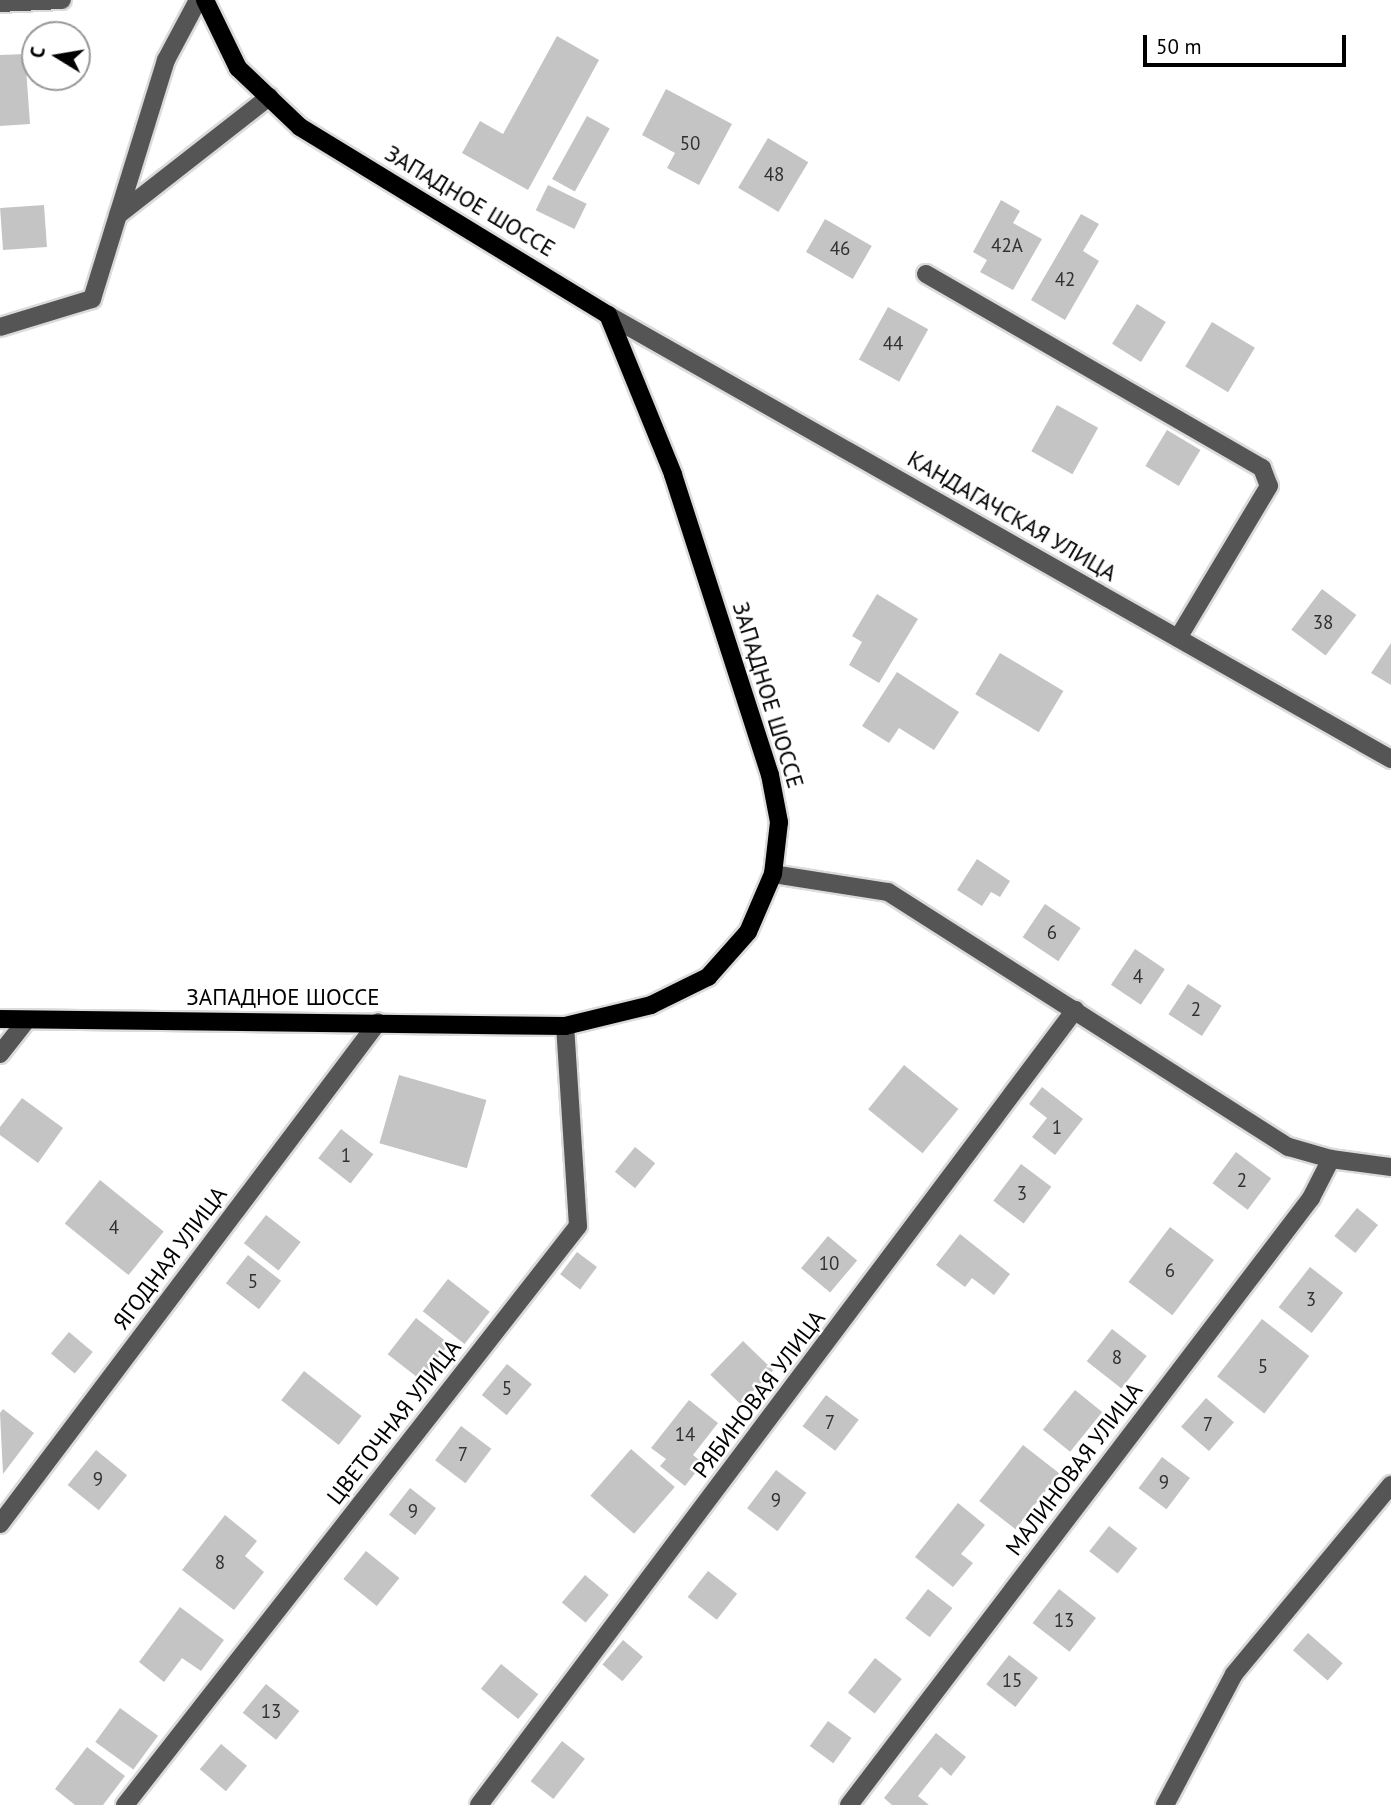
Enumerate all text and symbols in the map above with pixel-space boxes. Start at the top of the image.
north arrow [21,21,91,91]
scale bar [1146,21,1349,65]
text: 50 m [1156,33,1202,60]
text: С [25,45,50,60]
house number: 50 [680,133,700,155]
street label: ЗАПАДНОЕ ШОССЕ [380,139,560,263]
house number: 48 [764,164,784,186]
house number: 42А [991,235,1023,257]
house number: 46 [830,238,850,260]
house number: 42 [1055,269,1075,291]
house number: 44 [883,333,903,355]
street label: КАНДАГАЧСКАЯ УЛИЦА [902,445,1122,587]
street label: ЗАПАДНОЕ ШОССЕ [727,599,809,791]
house number: 38 [1313,612,1333,634]
house number: 6 [1047,922,1057,944]
house number: 4 [1133,966,1143,988]
street label: ЗАПАДНОЕ ШОССЕ [186,983,380,1011]
house number: 2 [1191,999,1201,1021]
house number: 1 [1052,1117,1062,1139]
house number: 1 [341,1145,351,1167]
house number: 2 [1237,1170,1247,1192]
street label: ЯГОДНАЯ УЛИЦА [107,1181,233,1335]
house number: 3 [1017,1183,1027,1205]
house number: 4 [109,1217,119,1239]
house number: 10 [819,1253,839,1275]
house number: 6 [1165,1260,1175,1282]
house number: 5 [248,1271,258,1293]
house number: 3 [1306,1289,1316,1311]
street label: РЯБИНОВАЯ УЛИЦА [687,1305,831,1483]
street label: ЦВЕТОЧНАЯ УЛИЦА [321,1334,467,1510]
house number: 8 [1112,1347,1122,1369]
house number: 5 [1258,1356,1268,1378]
street label: МАЛИНОВАЯ УЛИЦА [1000,1377,1148,1561]
house number: 5 [502,1378,512,1400]
house number: 7 [825,1412,835,1434]
house number: 7 [1203,1414,1213,1436]
house number: 14 [675,1424,695,1446]
house number: 7 [458,1444,468,1466]
house number: 9 [93,1469,103,1491]
house number: 9 [1159,1472,1169,1494]
house number: 9 [771,1490,781,1512]
house number: 9 [408,1501,418,1523]
house number: 8 [215,1552,225,1574]
house number: 13 [1054,1610,1074,1632]
house number: 15 [1002,1670,1022,1692]
house number: 13 [261,1701,281,1723]

